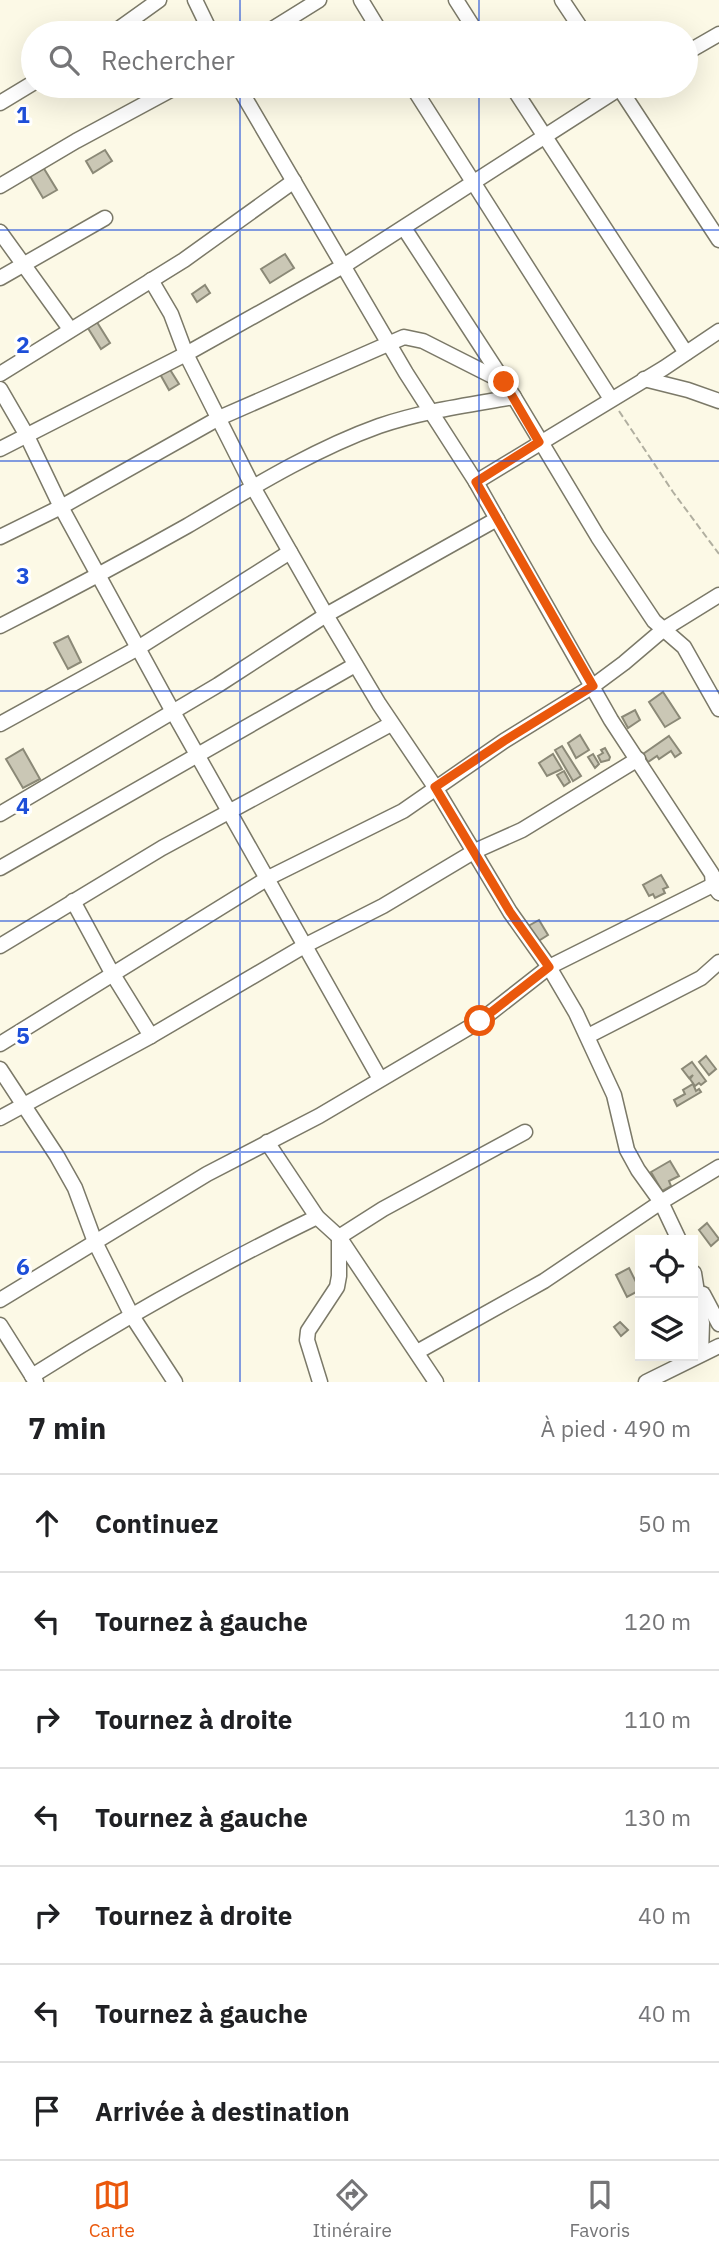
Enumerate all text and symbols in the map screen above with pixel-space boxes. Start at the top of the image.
search box [21,21,698,98]
icon: search [45,41,83,79]
text: Rechercher [101,43,235,77]
text: 1 [16,99,30,129]
text: 2 [16,329,30,359]
route end [488,366,519,397]
text: 3 [16,560,30,590]
text: 4 [16,790,30,820]
route start [464,1005,495,1036]
text: 5 [16,1020,30,1050]
map controls [635,1235,698,1361]
button: locate [635,1235,698,1298]
text: 6 [16,1251,30,1281]
button: layers [635,1298,698,1361]
text: 7 min [28,1408,106,1447]
text: À pied · 490 m [541,1413,691,1443]
icon: ahead [28,1504,66,1542]
text: Continuez [95,1506,218,1540]
text: 50 m [638,1508,691,1538]
icon: left [28,1602,66,1640]
text: Tournez à gauche [95,1604,308,1638]
text: 120 m [624,1606,691,1636]
icon: right [28,1700,66,1738]
text: Tournez à droite [95,1702,292,1736]
text: 110 m [624,1704,691,1734]
icon: left [28,1798,66,1836]
text: Tournez à gauche [95,1800,308,1834]
text: 130 m [624,1802,691,1832]
icon: right [28,1896,66,1934]
text: Tournez à droite [95,1898,292,1932]
text: 40 m [638,1900,691,1930]
icon: left [28,1994,66,2032]
text: Tournez à gauche [95,1996,308,2030]
text: 40 m [638,1998,691,2028]
icon: arrive [28,2092,66,2130]
text: Arrivée à destination [95,2094,350,2128]
tab: Carte [89,2176,135,2242]
tab: Itinéraire [312,2176,392,2242]
tab: Favoris [569,2176,630,2242]

